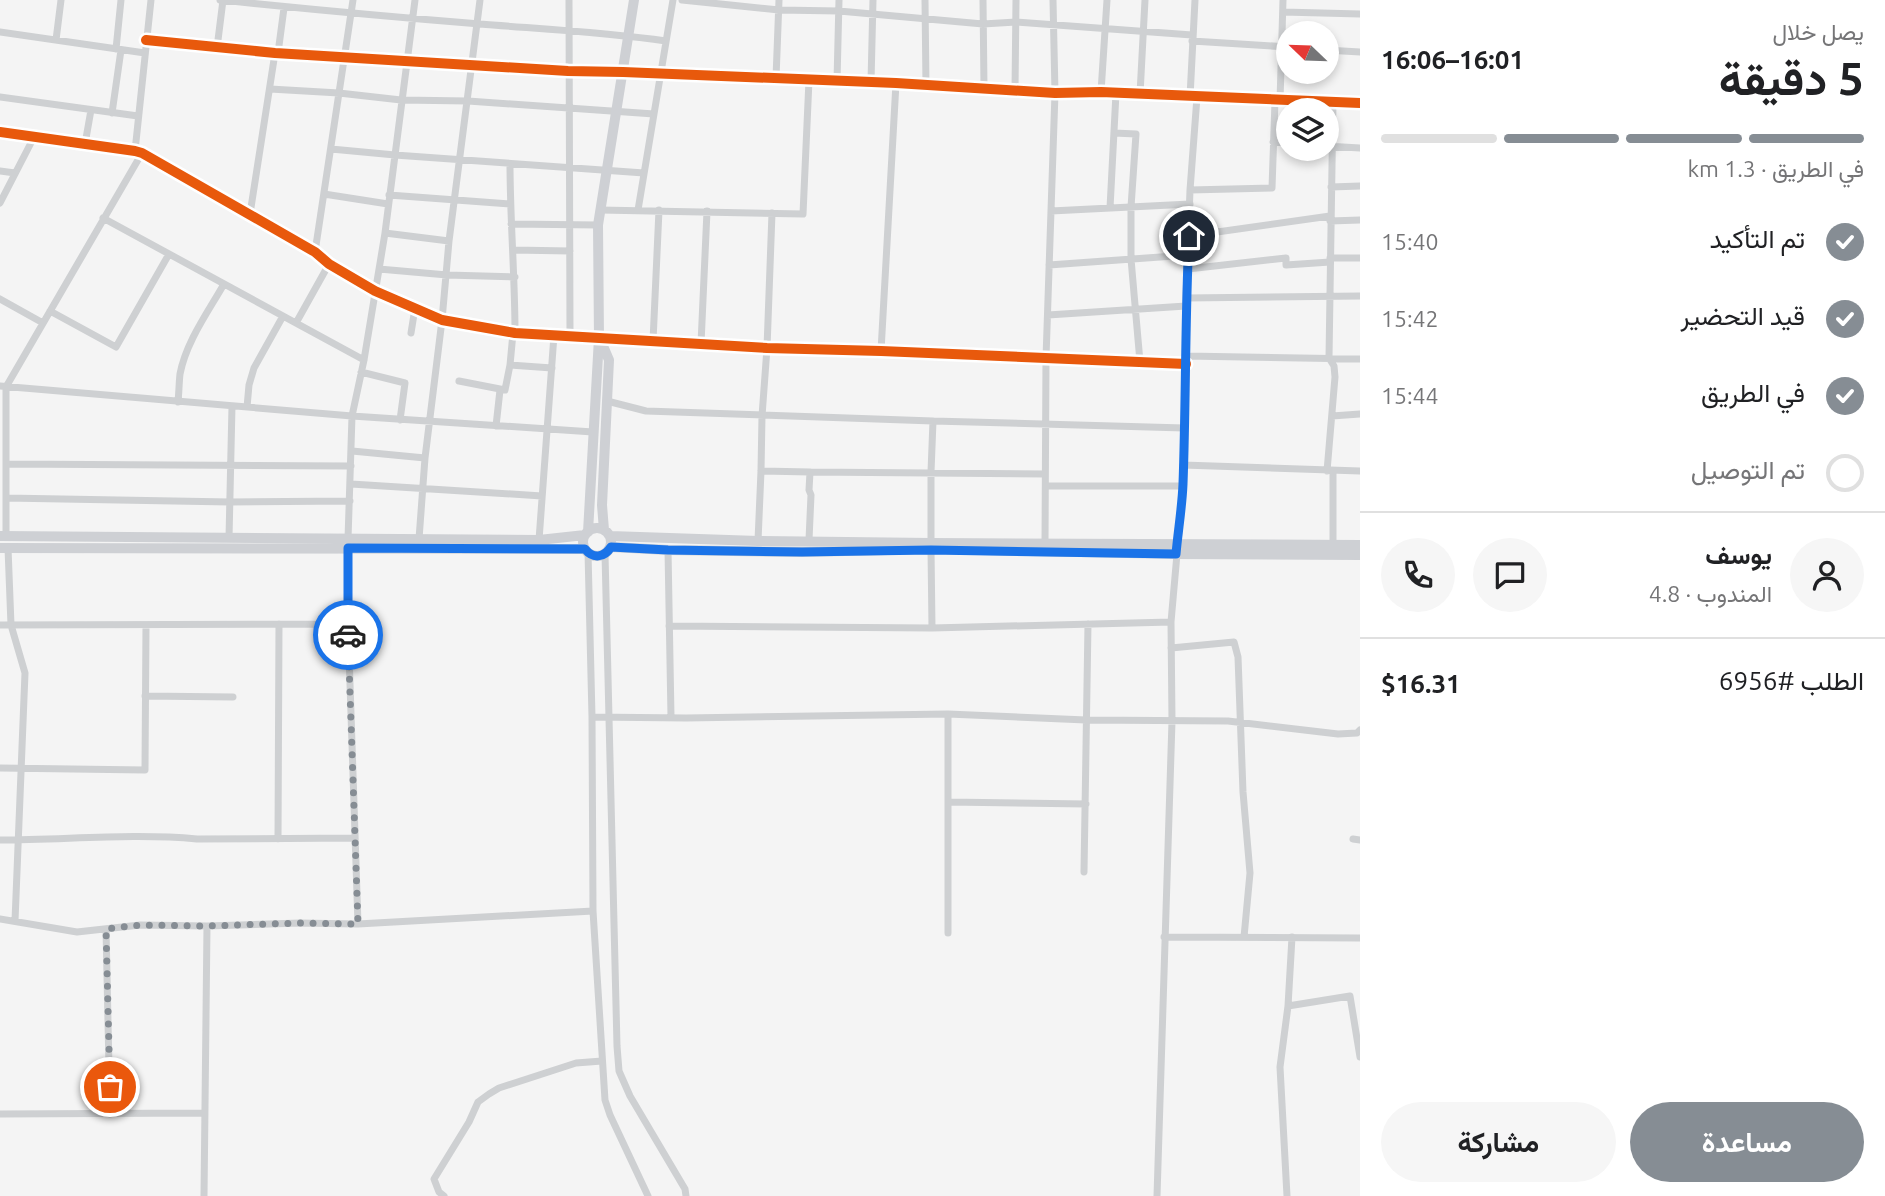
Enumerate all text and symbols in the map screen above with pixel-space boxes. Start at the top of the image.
text: يصل خلال [1772,19,1864,44]
north arrow [1276,21,1339,84]
map controls [1276,21,1339,161]
text: 16:01–16:06 [1381,45,1524,74]
text: 5 دقيقة [1719,52,1864,104]
button: layers [1276,98,1339,161]
text: في الطريق · 1.3 km [1687,156,1864,181]
pin [1159,206,1219,266]
icon: home [1170,217,1208,255]
icon: check [1826,223,1864,261]
text: تم التأكيد [1710,224,1805,253]
text: 15:40 [1381,229,1439,254]
icon: check [1826,300,1864,338]
text: قيد التحضير [1681,301,1805,330]
text: 15:42 [1381,306,1439,331]
icon: check [1826,377,1864,415]
text: في الطريق [1701,378,1805,407]
text: 15:44 [1381,383,1439,408]
text: تم التوصيل [1691,455,1805,484]
button: phone [1381,538,1455,612]
button: chat [1473,538,1547,612]
button: person [1790,538,1864,612]
text: يوسف [1705,540,1772,569]
text: المندوب · 4.8 [1649,581,1772,606]
courier [313,600,383,670]
icon: car [329,616,367,654]
text: الطلب #6956 [1719,666,1864,695]
text: $16.31 [1381,669,1461,698]
pin [80,1057,140,1117]
icon: bag [91,1068,129,1106]
button: مشاركة [1381,1102,1616,1182]
button: مساعدة [1630,1102,1864,1182]

